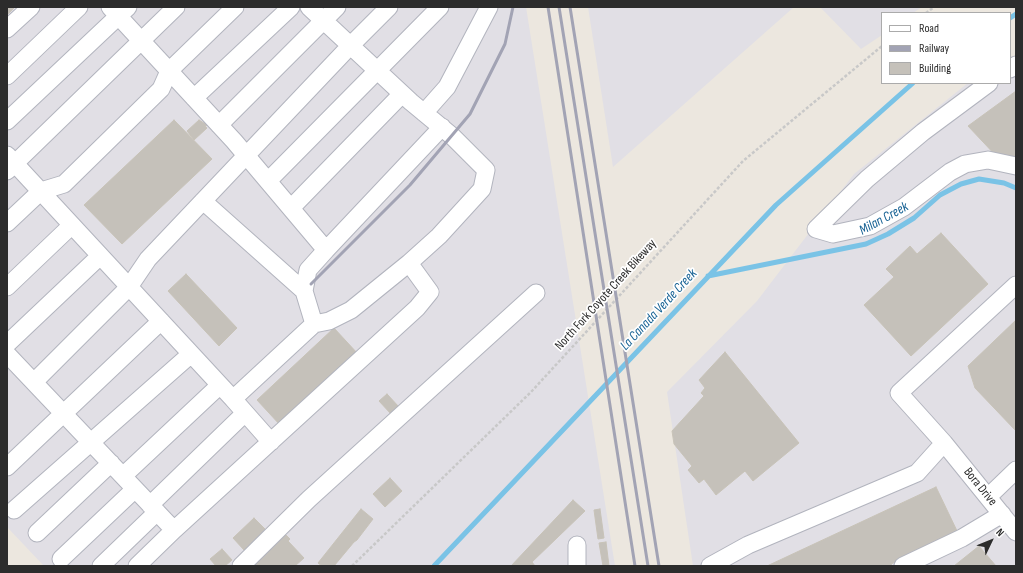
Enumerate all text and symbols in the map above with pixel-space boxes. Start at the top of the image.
legend [881,12,1011,84]
text: Road [919,21,939,36]
text: Railway [919,41,949,56]
text: Building [919,61,951,76]
water label: Milan Creek [857,199,911,239]
street label: North Fork Coyote Creek Bikeway [552,236,660,354]
water label: La Canada Verde Creek [617,266,701,354]
street label: Bora Drive [960,465,1000,509]
north arrow [971,521,1011,561]
text: N [993,526,1007,539]

